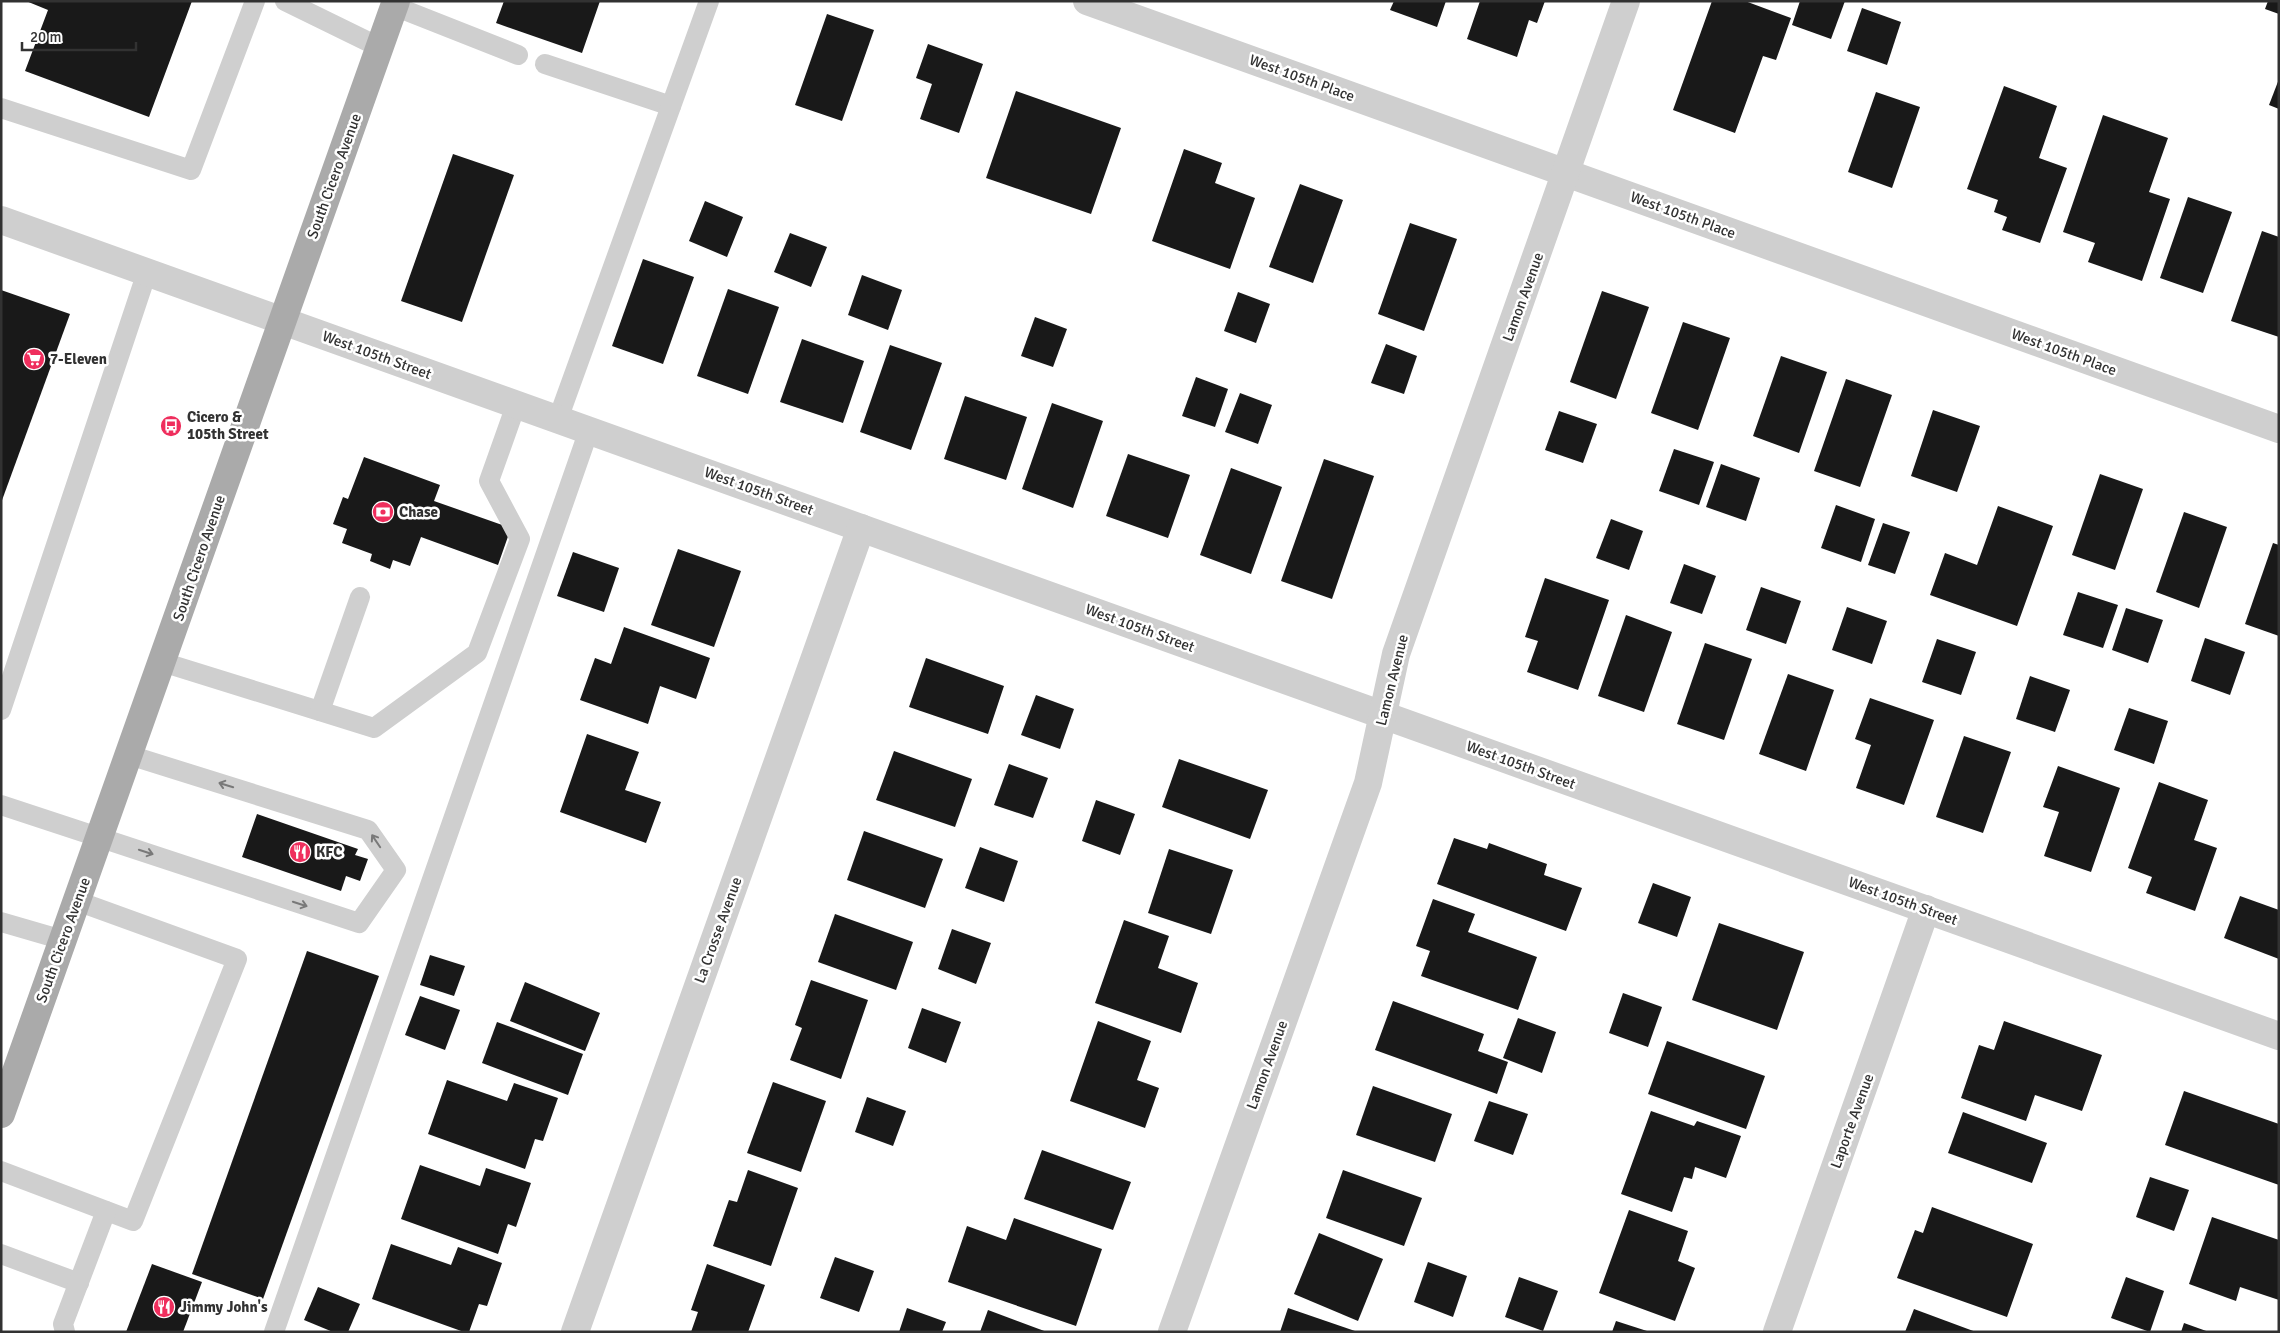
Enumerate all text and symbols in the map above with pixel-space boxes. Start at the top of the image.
scale bar [22,20,136,52]
text: 20 m [30,28,61,46]
street label: West 105th Place [1247,51,1357,105]
street label: South Cicero Avenue [303,111,365,241]
street label: West 105th Place [1628,188,1738,242]
street label: Lamon Avenue [1499,250,1547,344]
street label: West 105th Place [2009,325,2119,379]
street label: West 105th Street [320,327,434,383]
supermarket icon: 7-Eleven [22,347,46,371]
place label: 7-Eleven [50,350,107,368]
place label: Cicero & 105th Street [187,408,269,443]
bus stop icon: Cicero & 105th Street [159,414,183,438]
street label: West 105th Street [702,463,816,519]
street label: South Cicero Avenue [169,493,229,623]
bank icon: Chase [371,500,395,524]
place label: Chase [399,503,438,521]
street label: West 105th Street [1083,600,1197,656]
street label: Lamon Avenue [1372,632,1412,728]
street label: West 105th Street [1464,737,1578,793]
one-way arrow [218,780,234,790]
one-way arrow [371,834,381,848]
restaurant icon: KFC [288,840,312,864]
place label: KFC [316,843,342,861]
one-way arrow [137,848,153,858]
street label: West 105th Street [1846,873,1960,929]
street label: South Cicero Avenue [32,875,94,1005]
street label: La Crosse Avenue [690,875,746,985]
one-way arrow [292,899,308,909]
street label: Lamon Avenue [1243,1018,1291,1112]
street label: Laporte Avenue [1826,1071,1878,1171]
restaurant icon: Jimmy John's [152,1295,176,1319]
place label: Jimmy John's [180,1298,268,1316]

